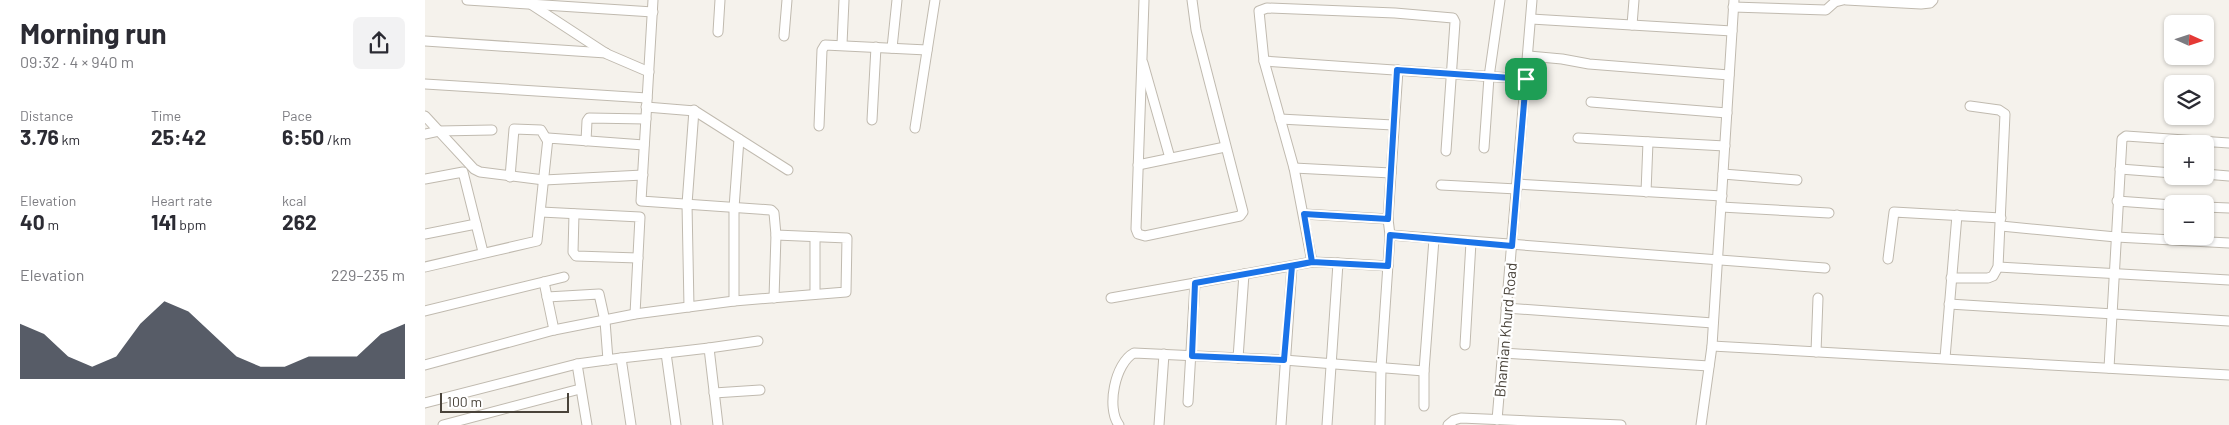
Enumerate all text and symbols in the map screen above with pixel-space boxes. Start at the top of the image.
north arrow [2164,15,2214,65]
map controls [2164,15,2214,245]
text: Morning run [20,16,167,50]
button: share [353,17,405,69]
text: 09:32 · 4 × 940 m [20,52,134,71]
pin [1505,58,1547,100]
icon: arrive [1512,65,1540,93]
button: layers [2164,75,2214,125]
text: Distance [20,107,73,124]
text: Time [151,107,181,124]
text: Pace [282,107,312,124]
text: 3.76 [20,124,59,149]
text: 25:42 [151,124,206,149]
text: 6:50 [282,124,324,149]
text: km [59,131,80,148]
text: /km [324,131,351,148]
button: + [2164,135,2214,185]
text: Elevation [20,192,76,209]
text: Heart rate [151,192,212,209]
text: kcal [282,192,306,209]
button: − [2164,195,2214,245]
text: 40 [20,209,45,234]
text: 141 [151,209,177,234]
text: 262 [282,209,317,234]
text: m [45,216,59,233]
text: bpm [177,216,206,233]
street label: Bhamian Khurd Road [1490,262,1520,398]
text: Elevation [20,265,84,284]
text: 229–235 m [331,265,405,284]
scale bar [440,390,569,413]
text: 100 m [447,393,482,410]

